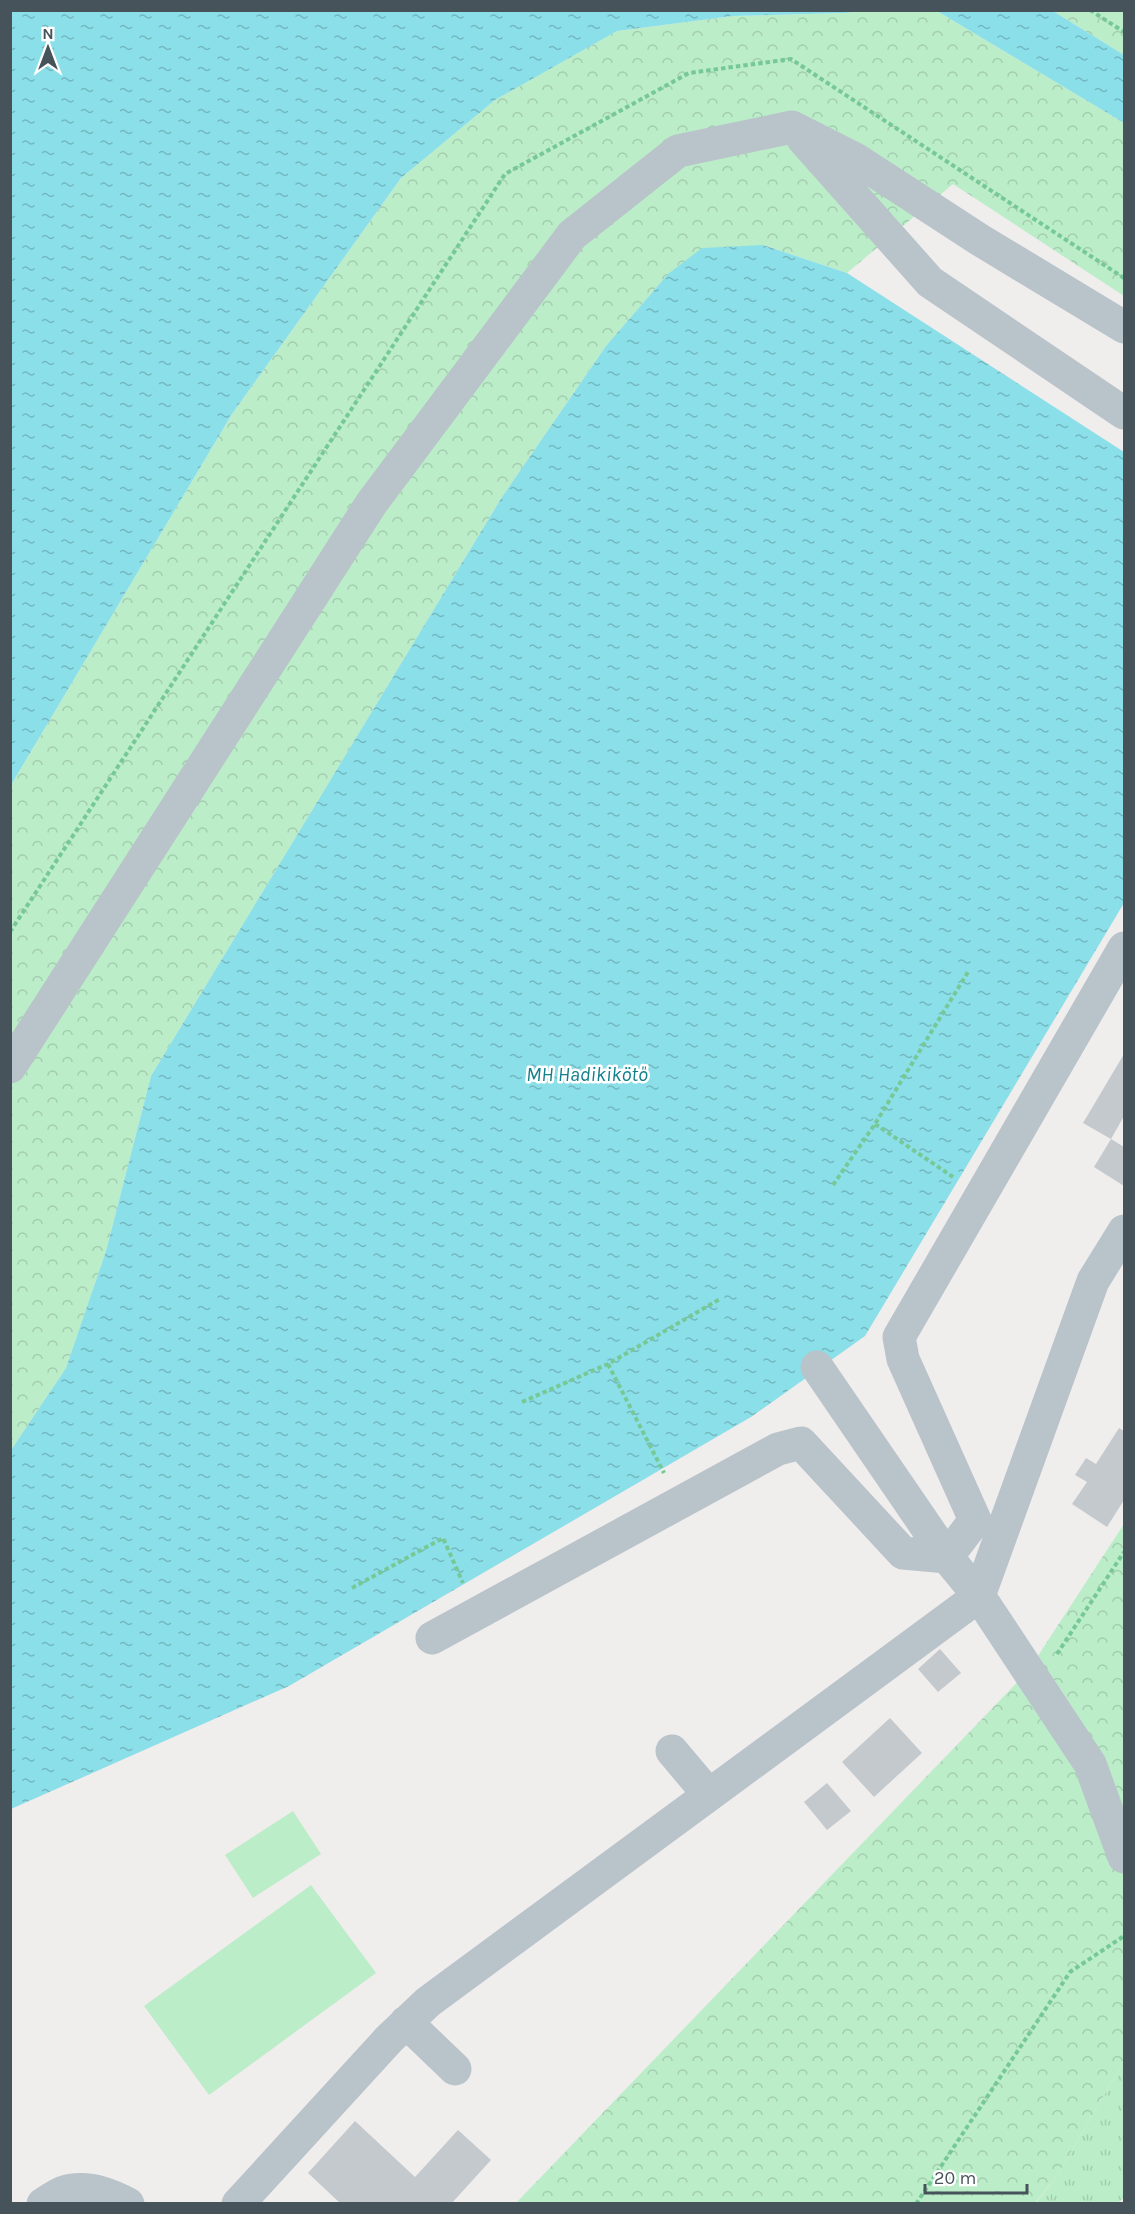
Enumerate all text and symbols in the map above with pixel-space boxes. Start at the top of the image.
north arrow [18,18,78,78]
text: N [42,24,54,43]
water label: MH Hadikikötő [526,1063,648,1086]
scale bar [925,2157,1027,2195]
text: 20 m [934,2167,976,2189]

